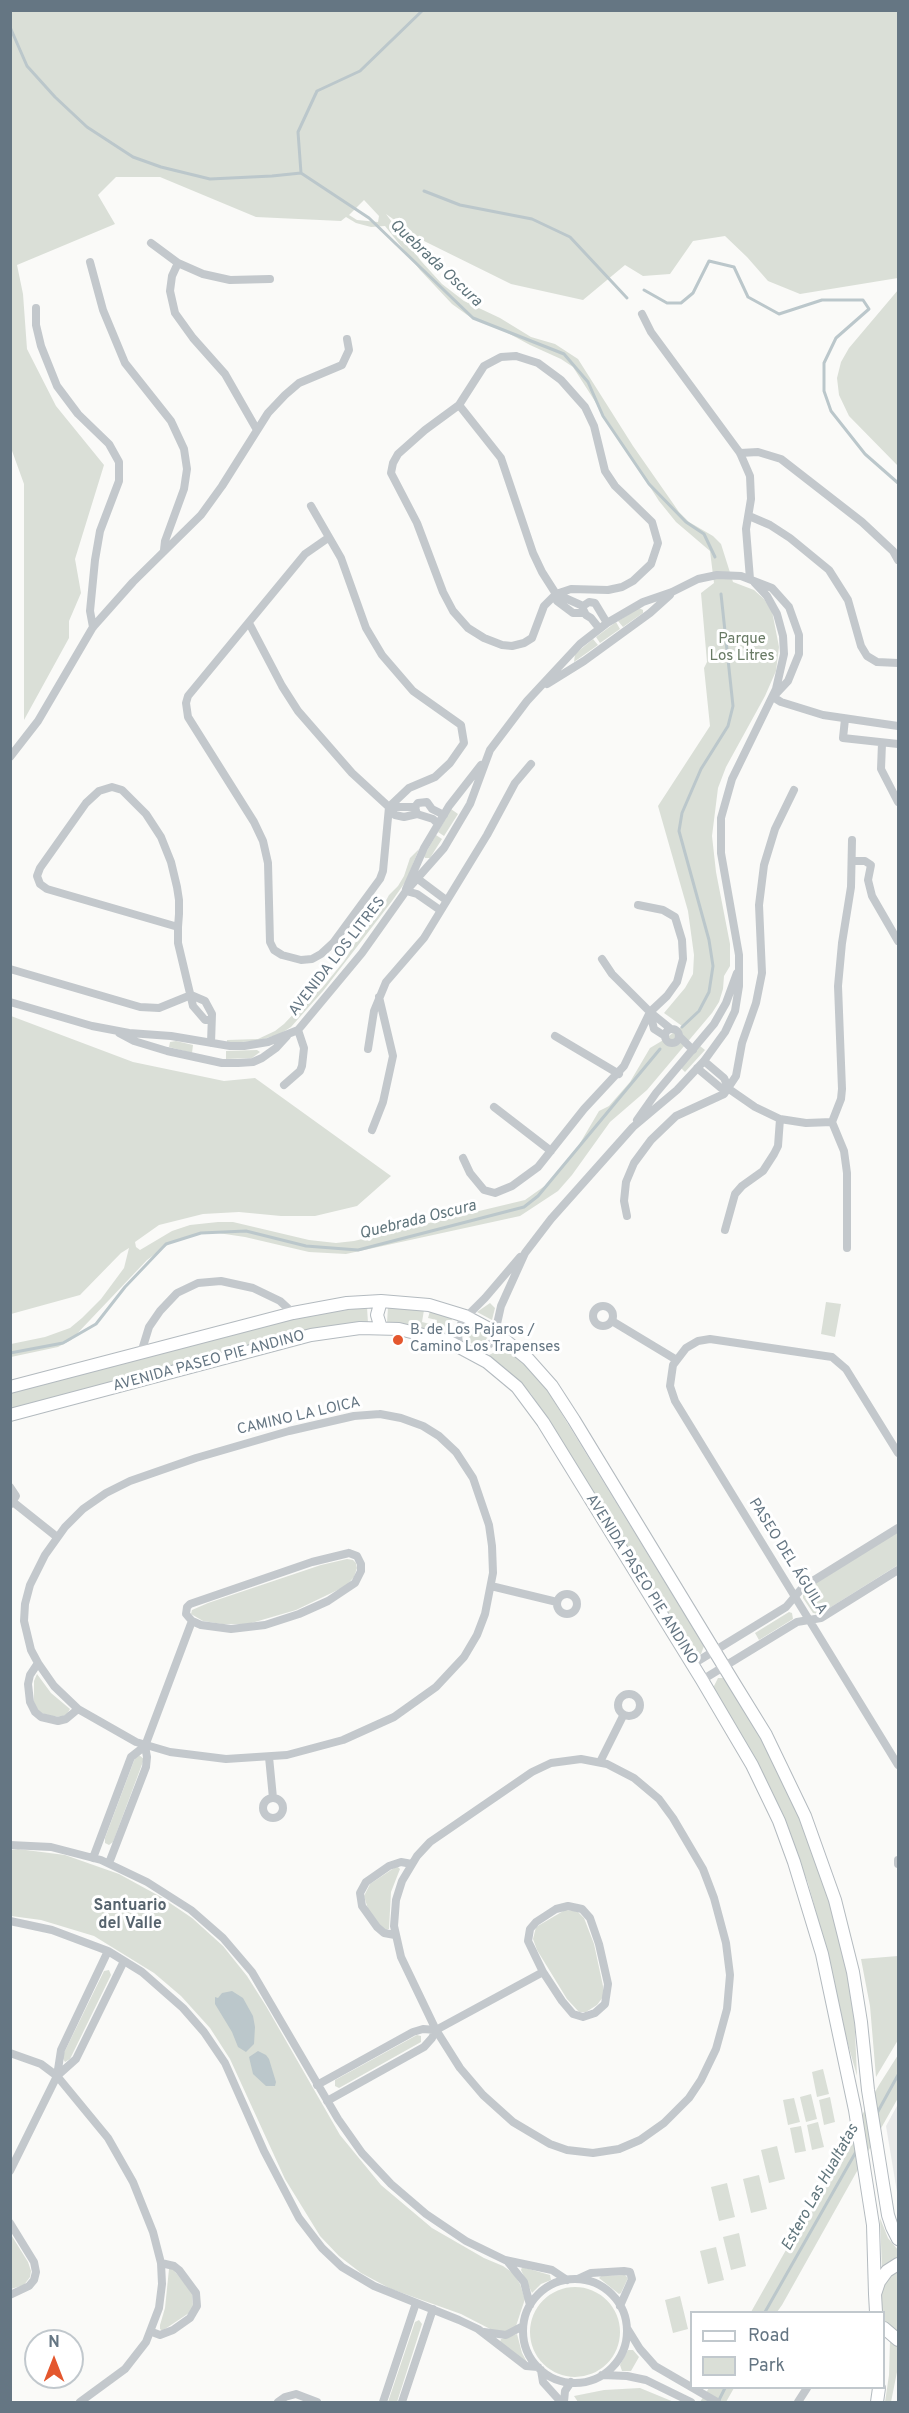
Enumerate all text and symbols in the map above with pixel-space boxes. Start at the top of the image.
water label: Quebrada Oscura [385,216,485,312]
park label: Parque Los Litres [710,631,774,666]
street label: AVENIDA LOS LITRES [286,894,390,1020]
water label: Quebrada Oscura [358,1197,478,1245]
place label: B. de Los Pajaros / Camino Los Trapenses [410,1322,560,1357]
street label: AVENIDA PASEO PIE ANDINO [111,1328,307,1396]
marker: B. de Los Pajaros / Camino Los Trapenses [391,1333,405,1347]
street label: CAMINO LA LOICA [236,1394,362,1440]
street label: AVENIDA PASEO PIE ANDINO [581,1491,701,1669]
street label: PASEO DEL ÁGUILA [744,1495,830,1619]
district label: Santuario del Valle [93,1897,167,1935]
water label: Estero Las Hualtatas [778,2121,864,2255]
legend [690,2311,885,2389]
text: Road [748,2325,790,2348]
north arrow [24,2329,84,2389]
text: N [48,2333,60,2353]
text: Park [748,2355,785,2378]

